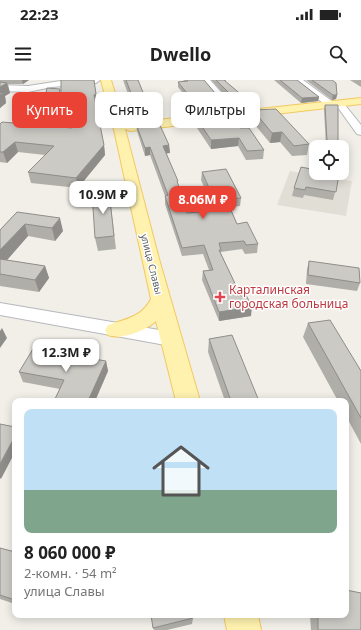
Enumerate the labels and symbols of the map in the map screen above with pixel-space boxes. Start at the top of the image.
pin: 10.9M ₽ [66,181,140,215]
pin: 8.06M ₽ [166,186,240,220]
street label: улица Славы [138,232,166,296]
place label: Карталинская городская больница [229,281,348,312]
marker: Карталинская городская больница [214,291,226,303]
pin: 12.3M ₽ [29,339,103,373]

